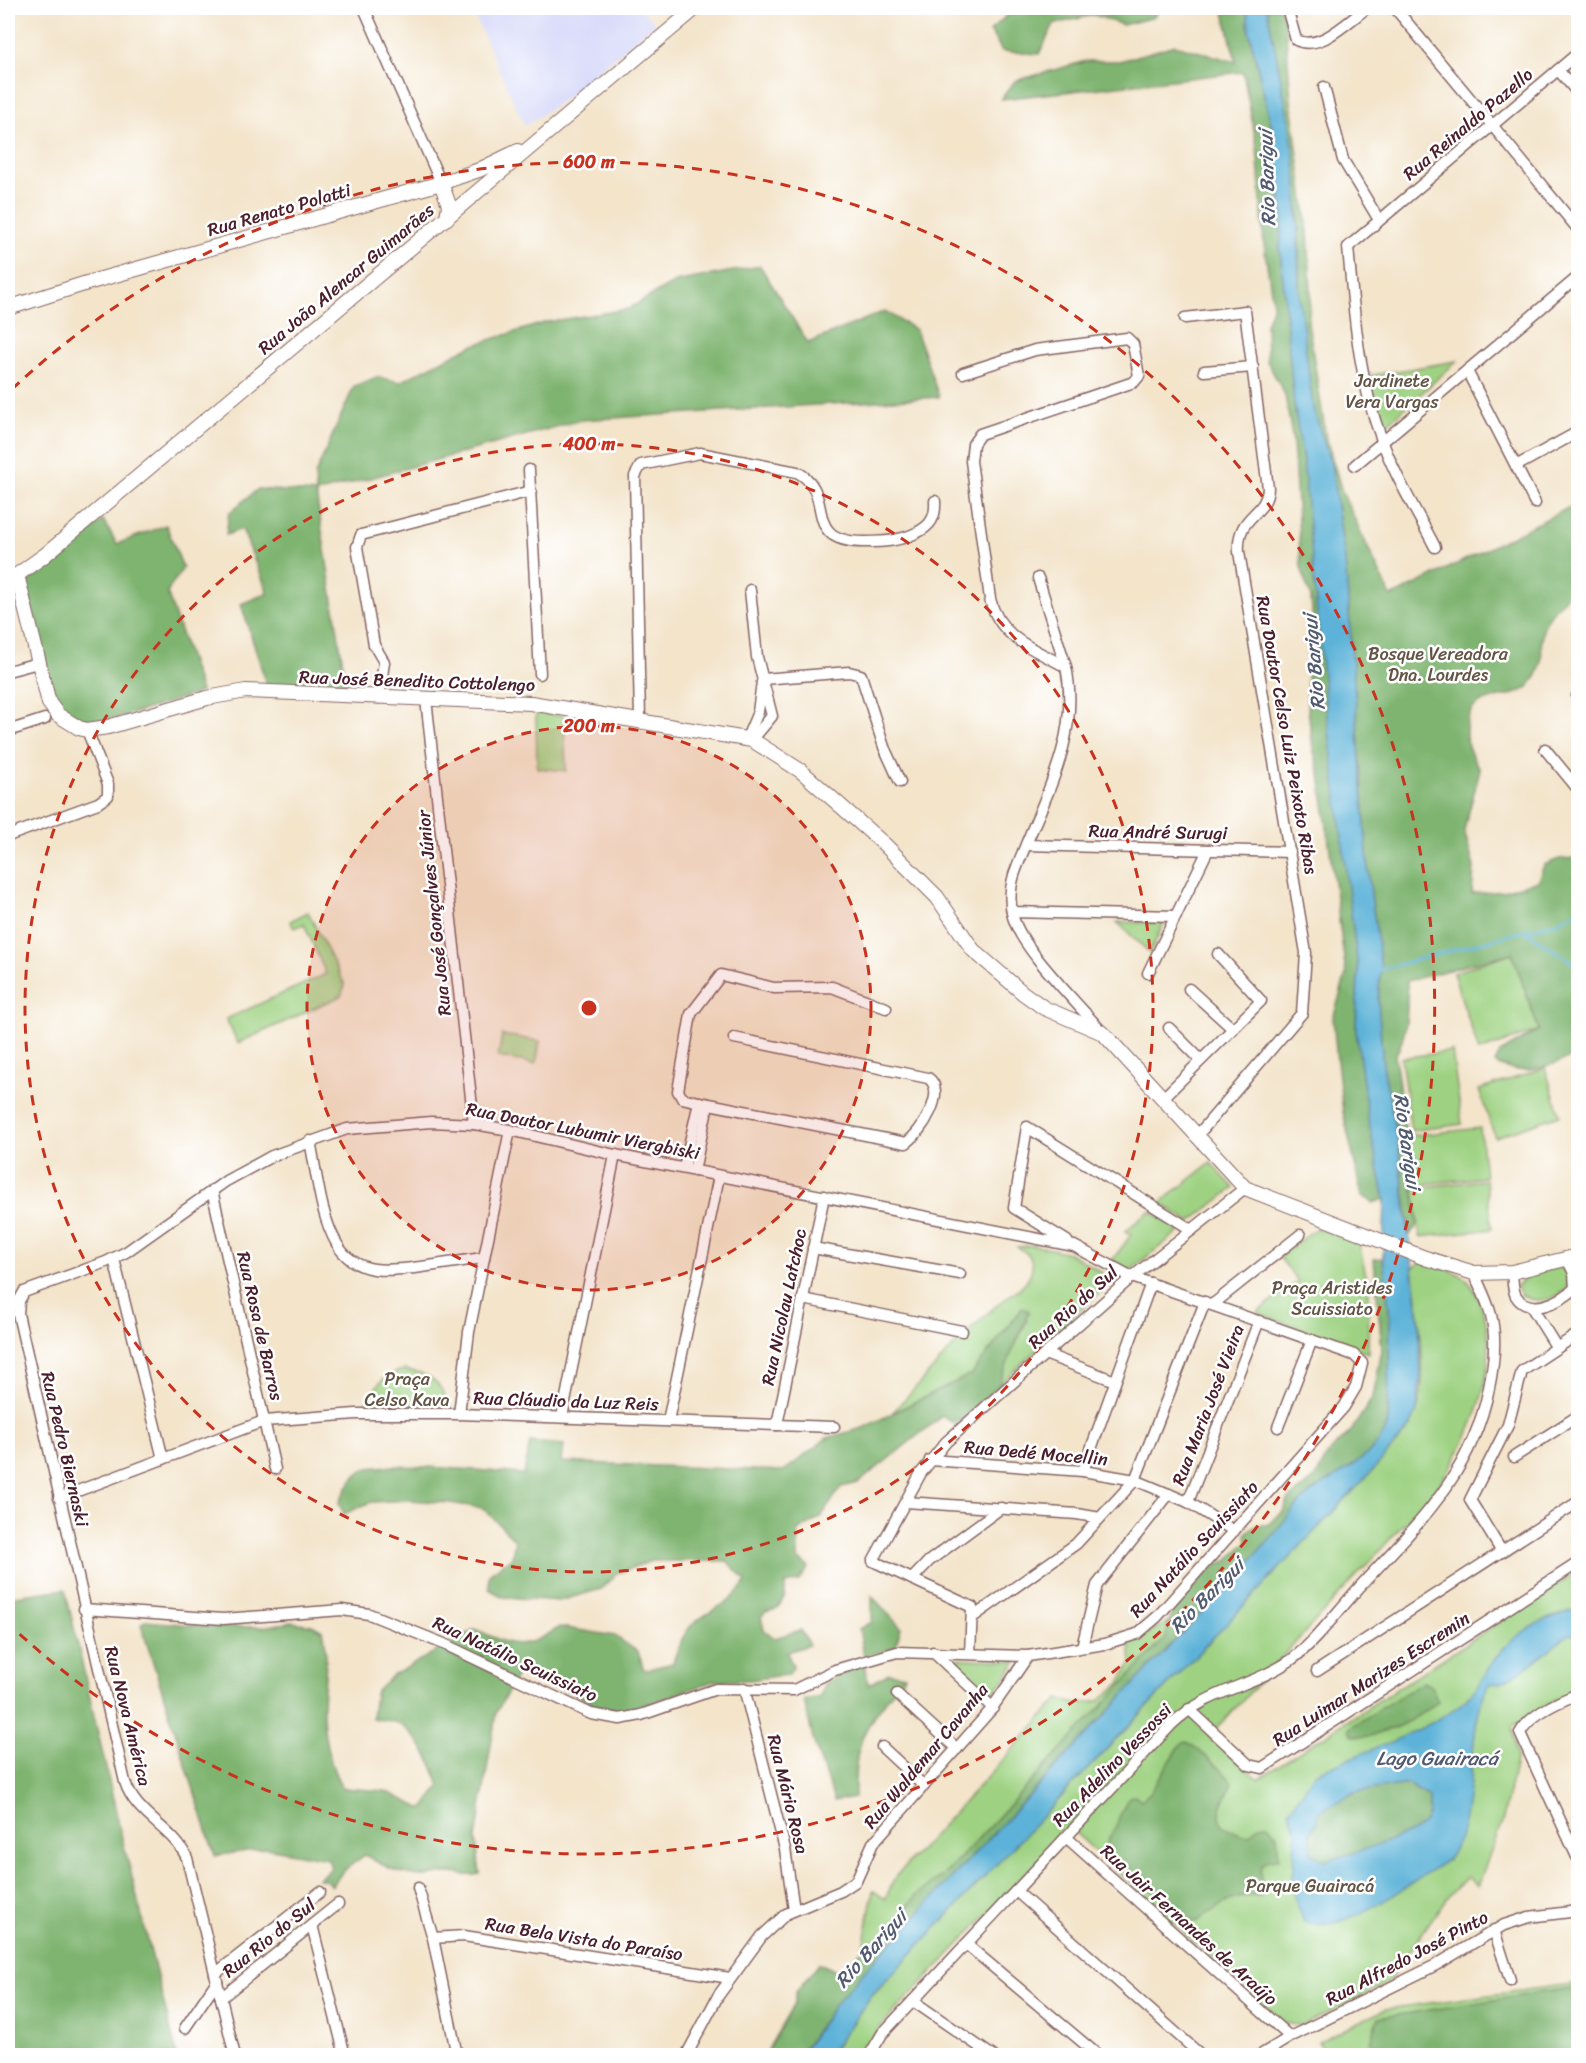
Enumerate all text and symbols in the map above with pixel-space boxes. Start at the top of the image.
street label: Rua Reinaldo Pazello [1395,59,1541,189]
water label: Rio Barigui [1248,126,1286,227]
text: 600 m [562,146,615,178]
street label: Rua Renato Polatti [203,174,356,246]
street label: Rua João Alencar Guimarães [250,195,442,363]
park label: Jardinete Vera Vargas [1345,365,1439,418]
text: 400 m [562,428,615,460]
street label: Rua Doutor Celso Luiz Peixoto Ribas [1247,593,1327,877]
water label: Rio Barigui [1292,609,1336,711]
park label: Bosque Vereadora Dna. Lourdes [1368,638,1509,691]
street label: Rua José Benedito Cottolengo [298,661,536,701]
text: 200 m [562,710,615,742]
street label: Rua José Gonçalves Júnior [407,807,461,1017]
street label: Rua André Surugi [1088,815,1229,849]
centre of rings [579,998,599,1018]
water label: Rio Barigui [1383,1091,1431,1194]
street label: Rua Doutor Lubumir Viergbiski [463,1093,704,1170]
street label: Rua Nicolau Latchoc [752,1226,816,1388]
street label: Rua Rosa de Barros [227,1248,293,1404]
street label: Rua Rio do Sul [1020,1257,1126,1357]
park label: Praça Aristides Scuissiato [1272,1272,1393,1325]
street label: Rua Maria José Vieira [1162,1320,1254,1490]
park label: Praça Celso Kava [364,1363,450,1416]
street label: Rua Pedro Biernaski [32,1368,99,1531]
street label: Rua Cláudio da Luz Reis [473,1382,660,1420]
street label: Rua Dedé Mocellin [963,1431,1109,1475]
street label: Rua Natálio Scuissiato [1121,1473,1267,1625]
water label: Rio Barigui [1161,1547,1256,1642]
street label: Rua Luimar Marizes Escremin [1266,1603,1477,1755]
street label: Rua Natálio Scuissiato [427,1607,603,1711]
street label: Rua Nova América [95,1643,161,1789]
street label: Rua Waldemar Cavanha [855,1675,997,1836]
street label: Rua Adelino Vessossi [1044,1695,1181,1834]
street label: Rua Mário Rosa [758,1731,818,1857]
water label: Lago Guairacá [1376,1741,1501,1776]
street label: Rua Jair Fernandes de Araújo [1093,1836,1285,2014]
park label: Parque Guairacá [1246,1870,1374,1902]
street label: Rua Rio do Sul [215,1889,324,1986]
water label: Rio Barigui [826,1899,918,1996]
street label: Rua Alfredo José Pinto [1320,1901,1494,2015]
street label: Rua Bela Vista do Paraíso [483,1908,685,1970]

